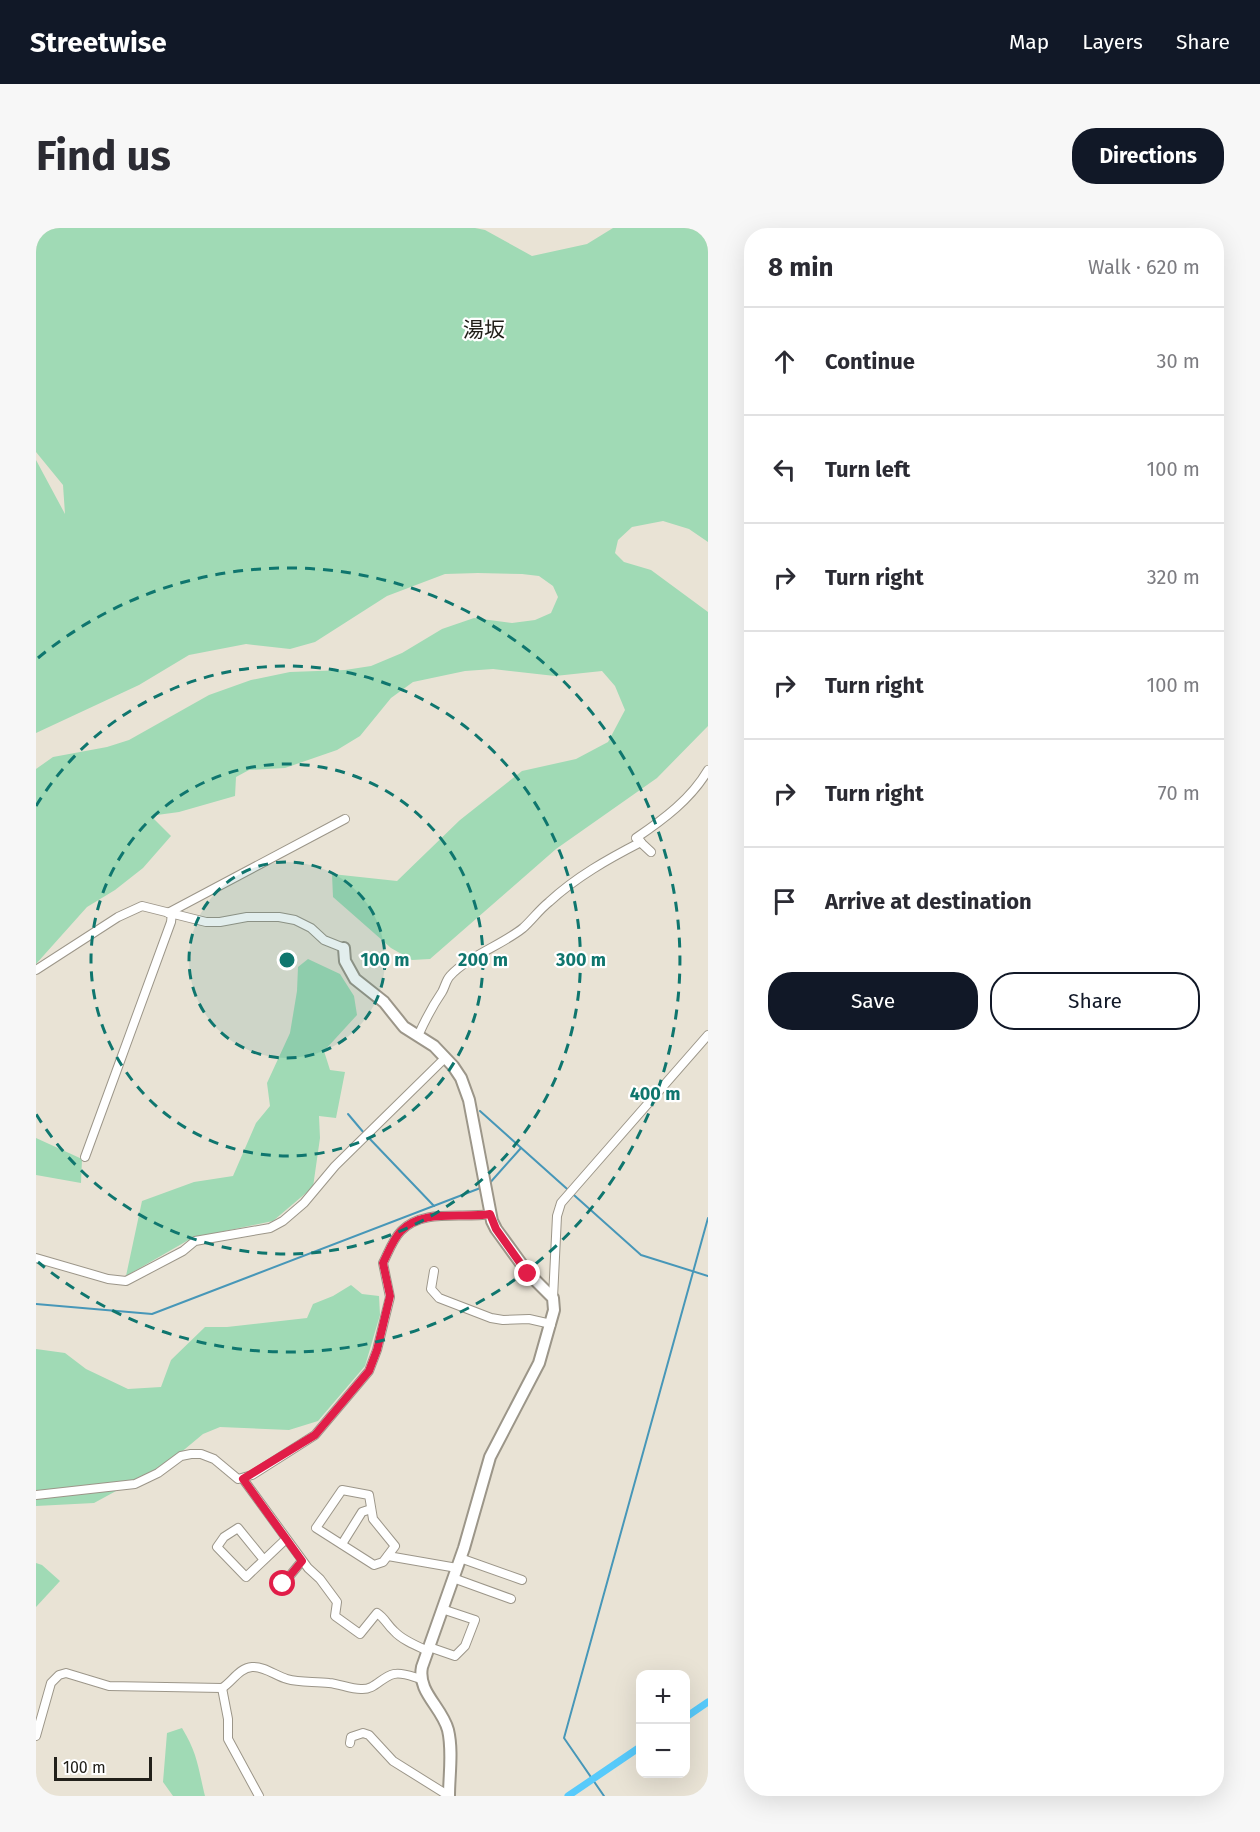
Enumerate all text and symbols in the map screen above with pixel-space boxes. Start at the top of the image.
text: Streetwise [30,26,167,59]
text: Map [1009,29,1049,55]
text: Layers [1082,29,1143,55]
text: Share [1176,29,1230,55]
button: Directions [1072,128,1224,184]
text: Find us [36,131,171,181]
text: 8 min [768,252,834,283]
text: Walk · 620 m [1088,255,1200,279]
district label: 湯坂 [463,317,505,343]
icon: ahead [768,345,801,378]
text: Continue [825,348,915,375]
text: 30 m [1156,349,1200,373]
icon: left [768,453,801,486]
text: Turn left [825,456,910,483]
text: 100 m [1147,457,1200,481]
icon: right [768,561,801,594]
text: Turn right [825,564,924,591]
text: 320 m [1147,565,1200,589]
icon: right [768,669,801,702]
text: Turn right [825,672,924,699]
text: 100 m [1147,673,1200,697]
icon: right [768,777,801,810]
text: Turn right [825,780,924,807]
text: 70 m [1158,781,1200,805]
icon: arrive [768,885,801,918]
text: Arrive at destination [825,888,1032,915]
text: 100 m [361,949,409,971]
text: 200 m [458,949,508,971]
text: 300 m [555,949,606,971]
centre of rings [277,950,297,970]
button: Save [768,972,978,1030]
button: Share [990,972,1200,1030]
text: 400 m [630,1083,680,1105]
route end [514,1260,540,1286]
route start [269,1570,295,1596]
map controls [636,1670,690,1778]
button: + [636,1670,690,1724]
button: − [636,1724,690,1778]
scale bar [54,1754,152,1782]
text: 100 m [63,1758,106,1777]

